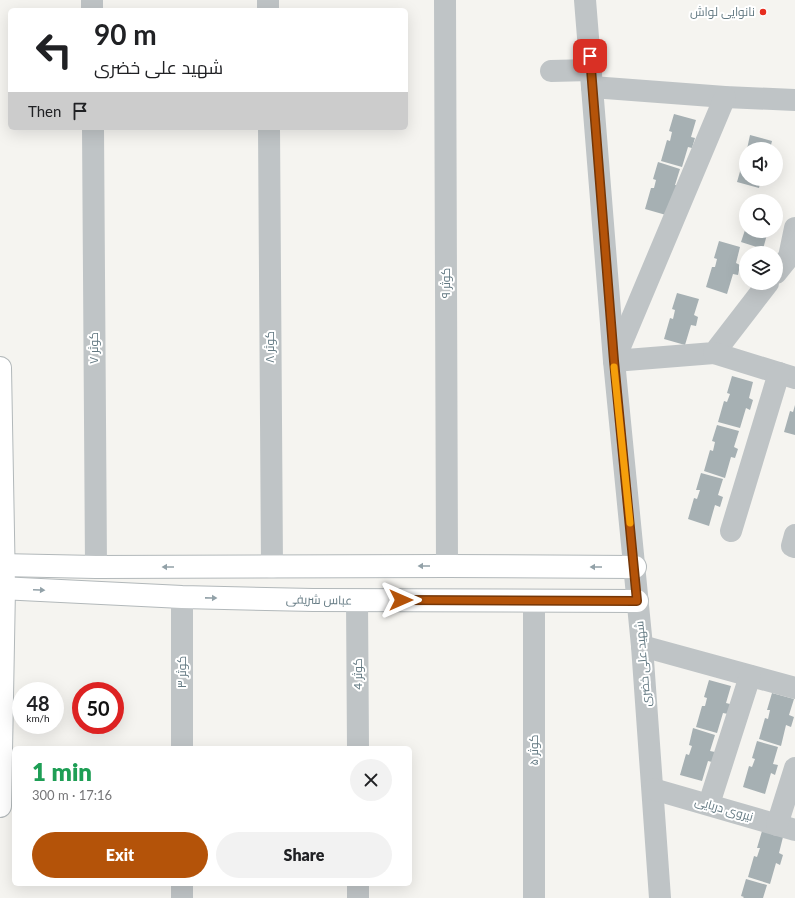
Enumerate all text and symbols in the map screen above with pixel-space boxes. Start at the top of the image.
place label: نانوایی لواش [690,4,755,19]
marker: نانوایی لواش [758,7,768,17]
text: 90 m [94,17,157,51]
icon: left [28,24,80,76]
pin [573,39,607,73]
icon: arrive [579,45,601,67]
text: شهید علی خضری [94,56,223,78]
icon: arrive [69,100,91,122]
text: Then [28,102,61,120]
map controls [739,142,783,290]
button: sound [739,142,783,186]
button: search [739,194,783,238]
button: layers [739,246,783,290]
street label: کوثر ۹ [438,268,453,298]
street label: کوثر ۸ [262,331,277,363]
street label: کوثر ۷ [86,332,101,364]
one-way arrow [417,563,430,569]
one-way arrow [161,564,174,570]
one-way arrow [589,564,602,570]
position arrow [380,579,422,621]
one-way arrow [33,586,45,593]
street label: عباس شریفی [286,591,352,608]
one-way arrow [205,594,217,601]
street label: شهید علی خضری [631,620,654,708]
street label: کوثر ۳ [174,656,189,688]
street label: کوثر 4 [350,658,365,690]
speed limit sign: 50 [72,682,124,734]
text: 48 [26,691,50,715]
text: km/h [26,712,50,724]
street label: کوثر ۵ [526,735,541,765]
text: 1 min [32,757,92,786]
button: close [350,759,392,801]
text: 300 m · 17:16 [32,787,112,803]
street label: نیروی دریایی [693,793,755,824]
button: Exit [32,832,208,878]
button: Share [216,832,392,878]

